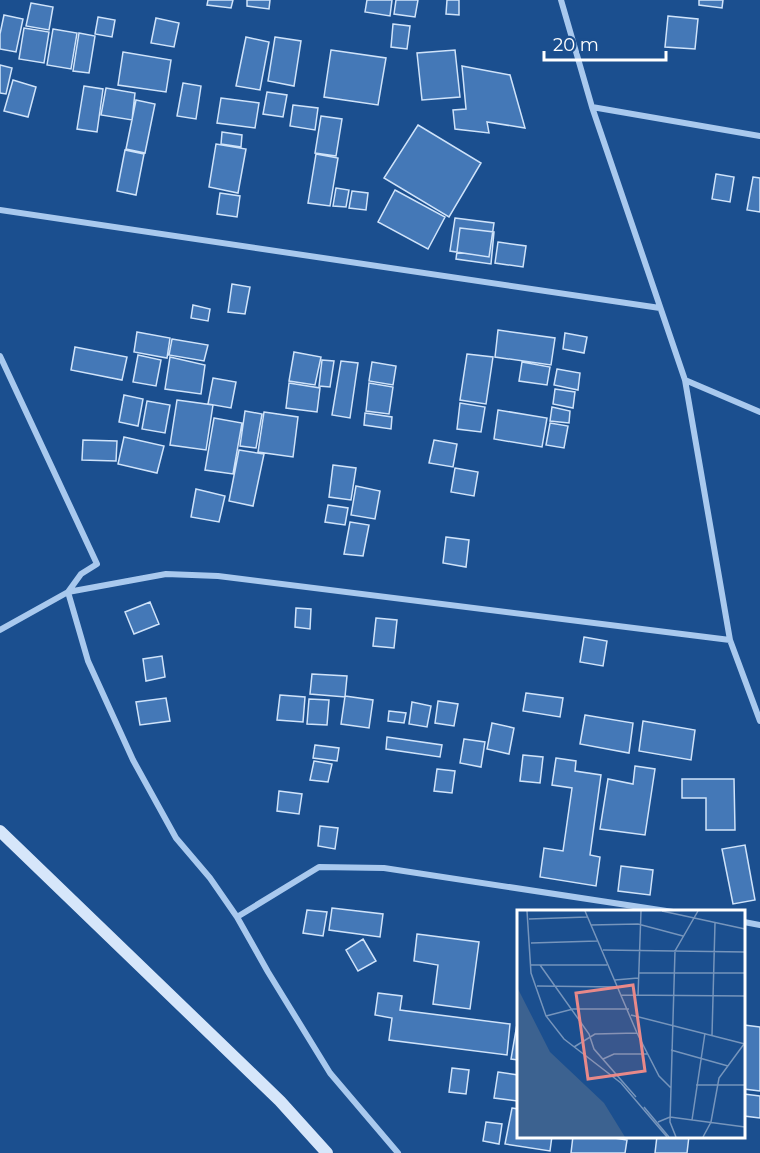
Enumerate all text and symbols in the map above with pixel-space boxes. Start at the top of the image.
scale bar [544,24,666,62]
text: 20 m [553,34,599,56]
inset map [517,910,745,1138]

